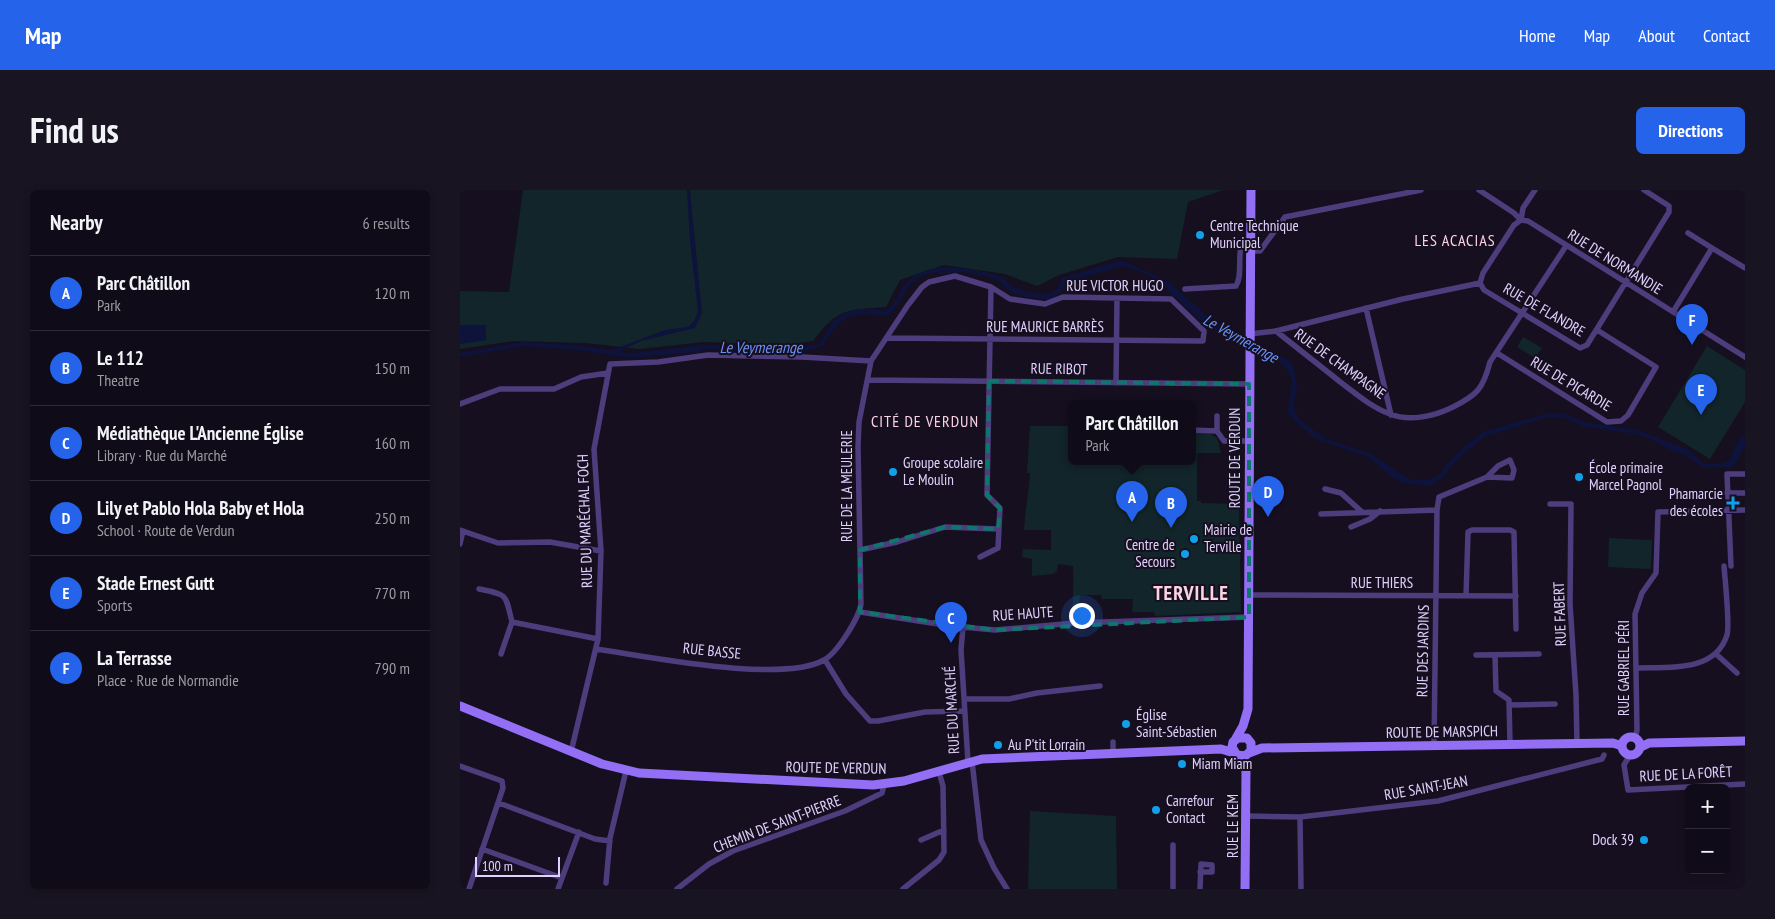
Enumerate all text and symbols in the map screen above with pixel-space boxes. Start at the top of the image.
text: Map [25,20,62,51]
text: Home [1519,24,1556,47]
text: Map [1584,24,1610,47]
text: About [1638,24,1675,47]
text: Contact [1703,24,1750,47]
text: Find us [30,107,119,153]
button: Directions [1636,107,1745,154]
text: Nearby [50,209,103,236]
text: 6 results [363,213,410,233]
place label: Centre Technique Municipal [1210,216,1299,252]
street label: RUE DE NORMANDIE [1564,225,1666,298]
marker: Centre Technique Municipal [1194,229,1206,241]
district label: LES ACACIAS [1414,230,1496,250]
text: Parc Châtillon [97,271,190,295]
street label: RUE VICTOR HUGO [1066,276,1164,295]
street label: RUE DE FLANDRE [1500,279,1589,341]
text: A [62,283,70,303]
text: 120 m [375,283,410,303]
text: Park [97,295,121,315]
pin: F [1676,304,1708,345]
water label: Le Veymerange [1200,309,1283,368]
street label: RUE MAURICE BARRÈS [986,317,1104,336]
street label: RUE DE CHAMPAGNE [1291,324,1390,403]
water label: Le Veymerange [720,337,804,357]
text: Le 112 [97,346,144,370]
street label: RUE DE PICARDIE [1527,352,1615,415]
text: B [62,358,70,378]
text: 150 m [375,358,410,378]
street label: RUE RIBOT [1030,359,1088,378]
text: Theatre [97,370,140,390]
pin: E [1685,374,1717,415]
popup [1068,400,1196,465]
street label: ROUTE DE VERDUN [1225,408,1244,508]
district label: CITÉ DE VERDUN [871,411,979,431]
text: Parc Châtillon [1085,411,1179,435]
text: Médiathèque L'Ancienne Église [97,421,304,445]
street label: RUE DE LA MEULERIE [837,430,856,542]
text: C [62,433,70,453]
text: 160 m [375,433,410,453]
text: Park [1085,435,1109,455]
text: Library · Rue du Marché [97,445,227,465]
place label: Groupe scolaire Le Moulin [903,453,983,489]
street label: RUE DU MARÉCHAL FOCH [573,454,596,588]
place label: École primaire Marcel Pagnol [1589,458,1663,494]
marker: Groupe scolaire Le Moulin [887,466,899,478]
marker: École primaire Marcel Pagnol [1573,471,1585,483]
pin: D [1252,476,1284,517]
pin: A [1116,481,1148,522]
place label: Phamarcie des écoles [1669,484,1723,520]
pin: B [1155,487,1187,528]
text: Lily et Pablo Hola Baby et Hola [97,496,304,520]
marker: Phamarcie des écoles [1727,497,1739,509]
text: D [62,508,70,528]
text: 250 m [375,508,410,528]
text: School · Route de Verdun [97,520,235,540]
place label: Mairie de Terville [1204,520,1252,556]
marker: Mairie de Terville [1188,533,1200,545]
place label: Centre de Secours [1125,535,1175,571]
marker: Centre de Secours [1179,548,1191,560]
text: Stade Ernest Gutt [97,571,214,595]
street label: RUE THIERS [1351,573,1413,592]
district label: TERVILLE [1153,580,1229,606]
street label: RUE FABERT [1549,581,1570,647]
text: E [63,583,69,603]
text: 770 m [375,583,410,603]
text: Sports [97,595,132,615]
pin: C [935,602,967,643]
street label: RUE HAUTE [992,602,1054,625]
your location [1069,603,1095,629]
street label: RUE DES JARDINS [1412,605,1433,697]
street label: RUE GABRIEL PÉRI [1614,620,1633,716]
street label: RUE BASSE [682,638,742,663]
text: La Terrasse [97,646,172,670]
text: F [63,658,69,678]
text: 790 m [375,658,410,678]
street label: RUE DU MARCHÉ [940,665,963,755]
text: Place · Rue de Normandie [97,670,239,690]
place label: Église Saint-Sébastien [1136,705,1217,741]
marker: Église Saint-Sébastien [1120,718,1132,730]
street label: ROUTE DE MARSPICH [1386,721,1498,742]
place label: Au P'tit Lorrain [1008,735,1085,754]
marker: Au P'tit Lorrain [992,739,1004,751]
place label: Miam Miam [1192,754,1252,773]
street label: ROUTE DE VERDUN [786,757,886,778]
marker: Miam Miam [1176,758,1188,770]
street label: RUE DE LA FORÊT [1639,762,1733,785]
street label: RUE SAINT-JEAN [1383,771,1469,804]
map controls [1685,784,1730,874]
button: + [1685,784,1730,829]
street label: CHEMIN DE SAINT-PIERRE [710,790,843,857]
place label: Carrefour Contact [1166,791,1215,827]
street label: RUE LE KEM [1223,794,1242,858]
marker: Carrefour Contact [1150,804,1162,816]
button: − [1685,829,1730,874]
place label: Dock 39 [1592,830,1634,849]
marker: Dock 39 [1638,834,1650,846]
scale bar [475,854,560,877]
text: 100 m [482,857,513,875]

